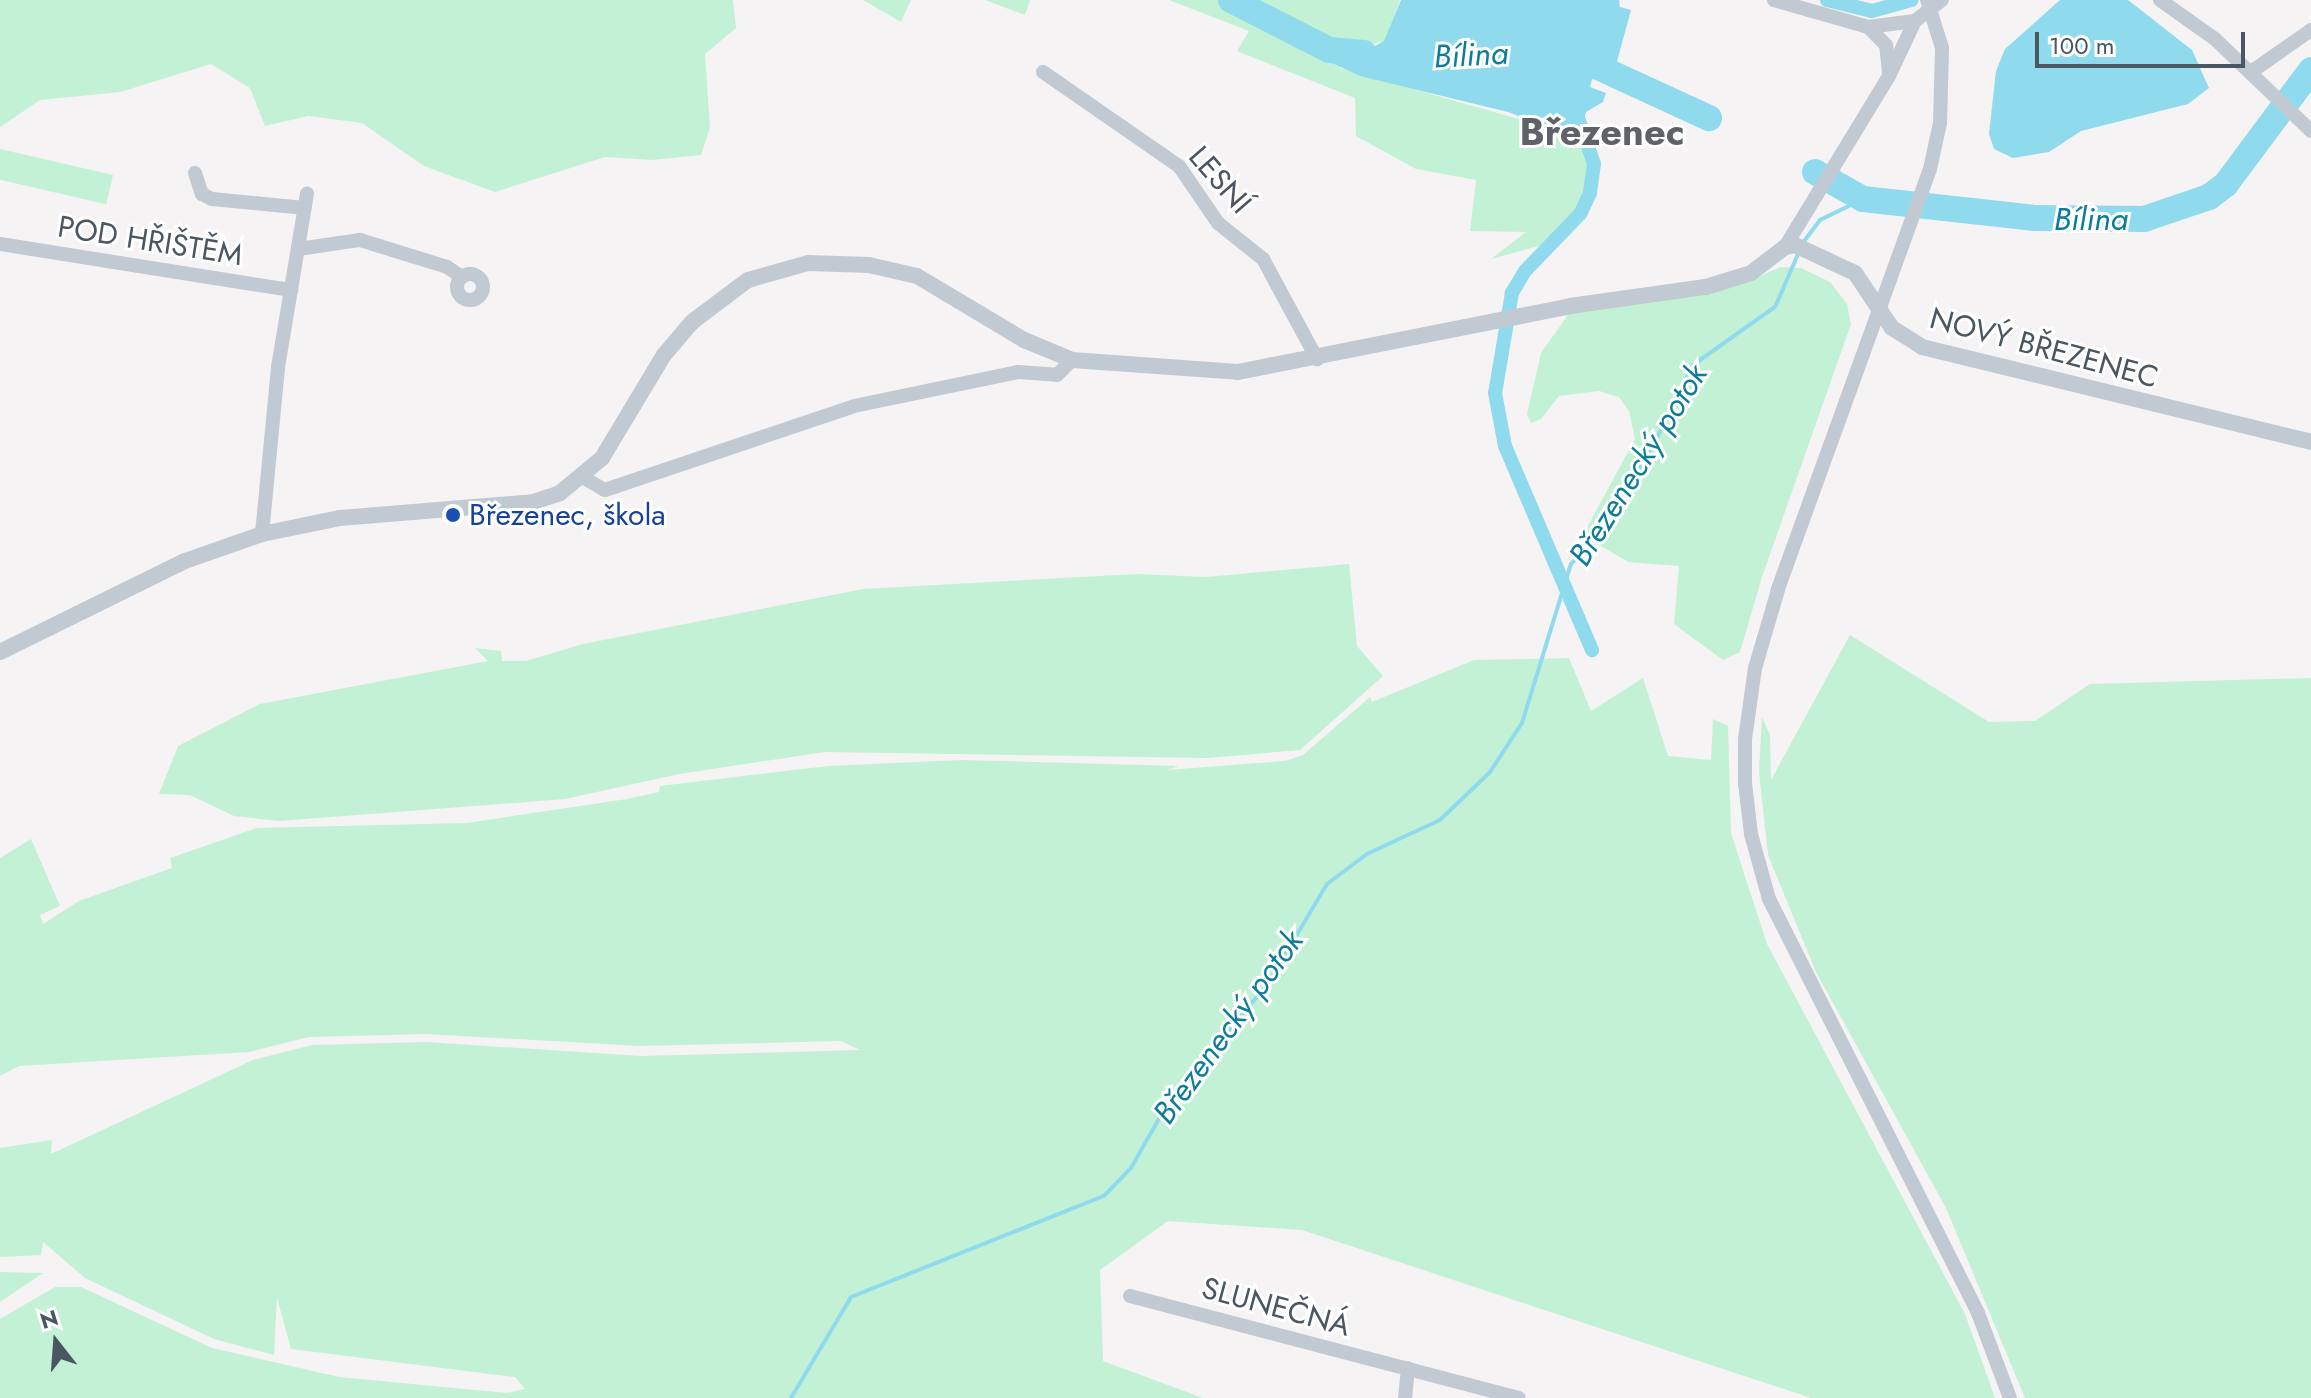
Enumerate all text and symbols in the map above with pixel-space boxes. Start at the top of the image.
scale bar [2039,16,2249,66]
text: 100 m [2049,28,2115,63]
water label: Bílina [1433,34,1509,76]
district label: Březenec [1520,109,1684,155]
street label: LESNÍ [1181,139,1259,221]
water label: Bílina [2054,200,2128,238]
street label: POD HŘIŠTĚM [55,209,245,273]
street label: NOVÝ BŘEZENEC [1926,300,2162,396]
water label: Březenecký potok [1561,357,1715,573]
place label: Březenec, škola [469,497,666,533]
marker: Březenec, škola [444,506,462,524]
water label: Březenecký potok [1145,923,1311,1131]
street label: SLUNEČNÁ [1198,1270,1354,1344]
text: N [36,1301,62,1337]
north arrow [16,1302,96,1382]

